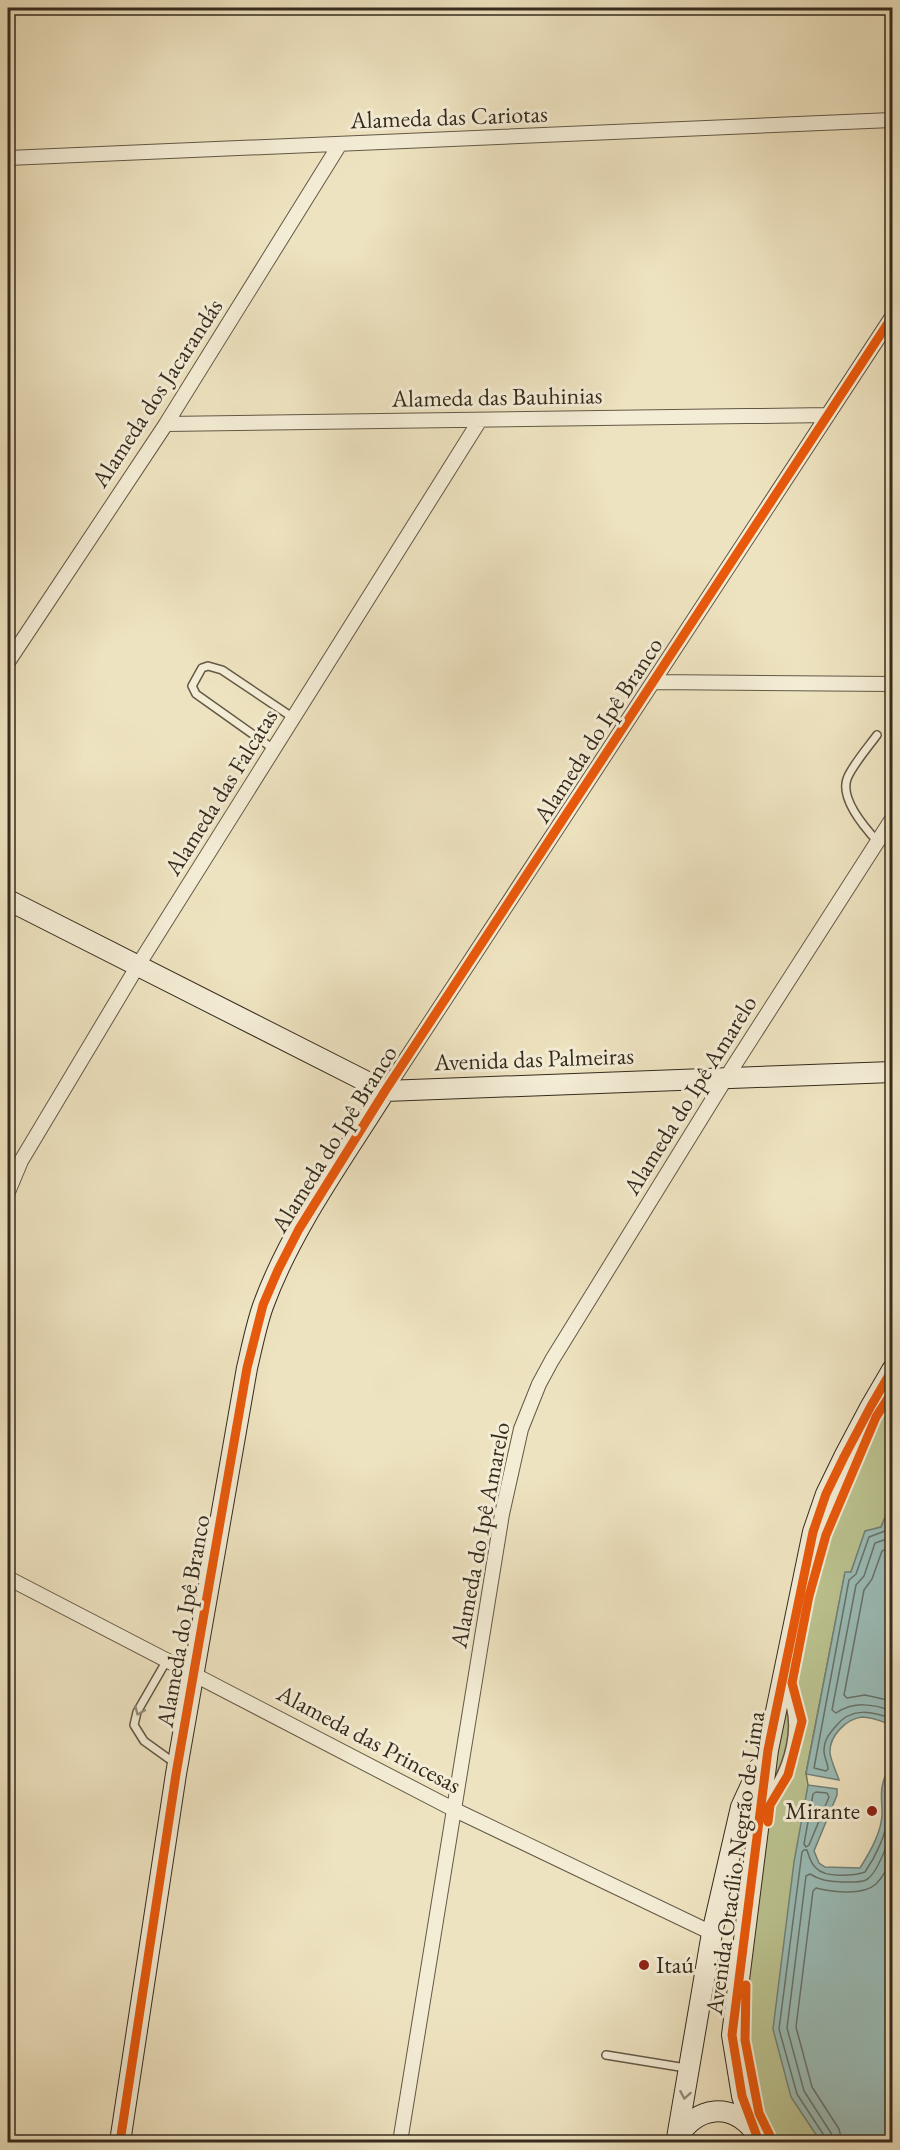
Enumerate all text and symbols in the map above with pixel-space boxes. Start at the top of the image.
street label: Alameda das Cariotas [349,98,548,135]
street label: Alameda dos Jacarandás [83,292,229,494]
street label: Alameda das Bauhinias [390,379,603,414]
street label: Alameda do Ipê Branco [525,631,669,829]
street label: Alameda das Falcatas [156,702,284,882]
street label: Alameda do Ipê Amarelo [615,989,764,1201]
street label: Alameda do Ipê Branco [263,1039,404,1239]
street label: Avenida das Palmeiras [432,1040,635,1078]
street label: Alameda do Ipê Amarelo [442,1419,517,1652]
street label: Alameda do Ipê Branco [148,1512,216,1731]
street label: Alameda das Princesas [271,1676,467,1800]
one-way arrow [134,1705,146,1716]
street label: Avenida Otacílio Negrão de Lima [698,1709,771,2018]
place label: Mirante [785,1795,860,1826]
marker: Mirante [865,1804,879,1818]
place label: Itaú [656,1949,694,1980]
marker: Itaú [637,1958,651,1972]
one-way arrow [680,2090,692,2099]

